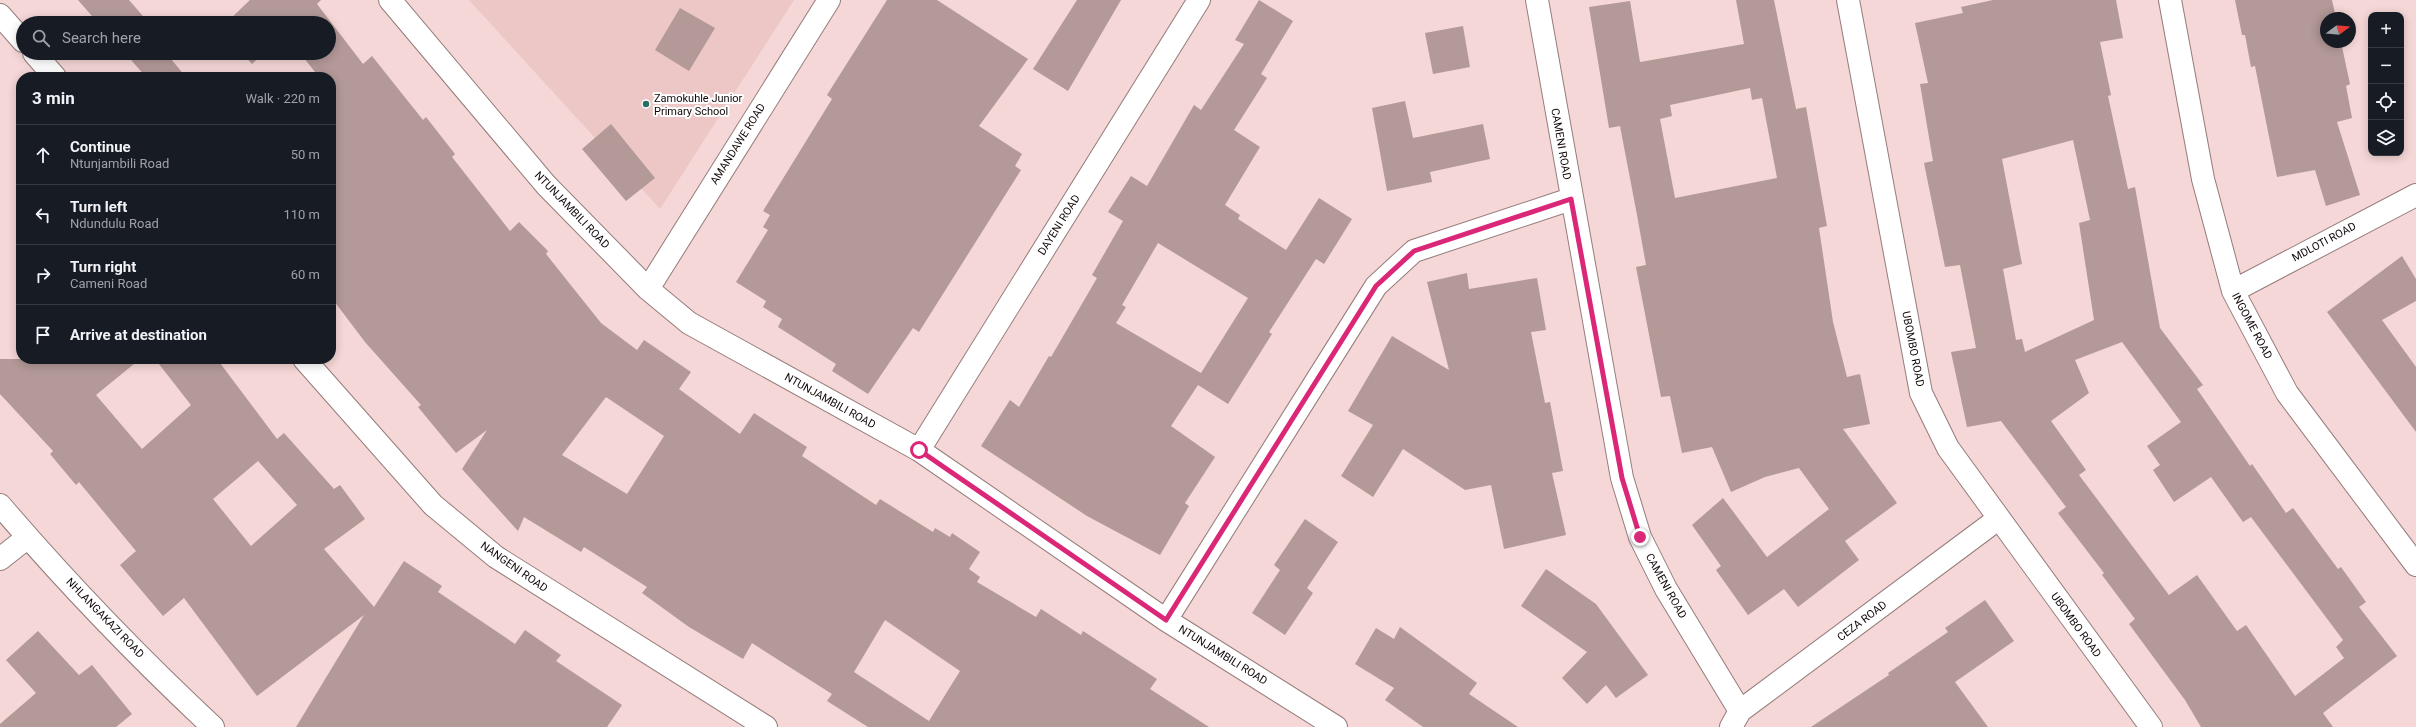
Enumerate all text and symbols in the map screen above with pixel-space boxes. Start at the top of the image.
north arrow [2320,12,2356,48]
map controls [2368,12,2404,156]
button: + [2368,12,2404,48]
search box [16,16,336,60]
icon: search [30,27,52,49]
text: Search here [62,29,141,47]
button: − [2368,48,2404,84]
button: locate [2368,84,2404,120]
text: 3 min [32,88,75,108]
text: Walk · 220 m [245,91,320,106]
place label: Zamokuhle Junior Primary School [654,92,743,118]
marker: Zamokuhle Junior Primary School [641,99,651,109]
street label: AMANDAWE ROAD [708,101,768,187]
street label: CAMENI ROAD [1548,107,1574,181]
button: layers [2368,120,2404,156]
text: Continue [70,138,131,156]
icon: ahead [32,144,54,166]
text: 50 m [291,147,320,162]
text: Ntunjambili Road [70,156,169,171]
street label: NTUNJAMBILI ROAD [532,169,612,251]
street label: DAYENI ROAD [1035,192,1083,258]
text: Turn left [70,198,127,216]
icon: left [32,204,54,226]
text: 110 m [283,207,320,222]
text: Ndundulu Road [70,216,159,231]
street label: MDLOTI ROAD [2290,220,2358,264]
text: Turn right [70,258,136,276]
icon: right [32,264,54,286]
text: 60 m [291,267,320,282]
text: Cameni Road [70,276,147,291]
street label: INGOME ROAD [2229,291,2275,361]
street label: UBOMBO ROAD [1899,310,1927,388]
icon: arrive [32,324,54,346]
text: Arrive at destination [70,326,207,344]
street label: NTUNJAMBILI ROAD [782,371,878,431]
route start [910,441,928,459]
route end [1631,528,1649,546]
street label: NANGENI ROAD [478,539,550,595]
street label: CAMENI ROAD [1643,551,1689,621]
street label: NHLANGAKAZI ROAD [63,575,147,661]
street label: UBOMBO ROAD [2048,590,2104,660]
street label: CEZA ROAD [1835,598,1889,644]
street label: NTUNJAMBILI ROAD [1176,622,1270,688]

